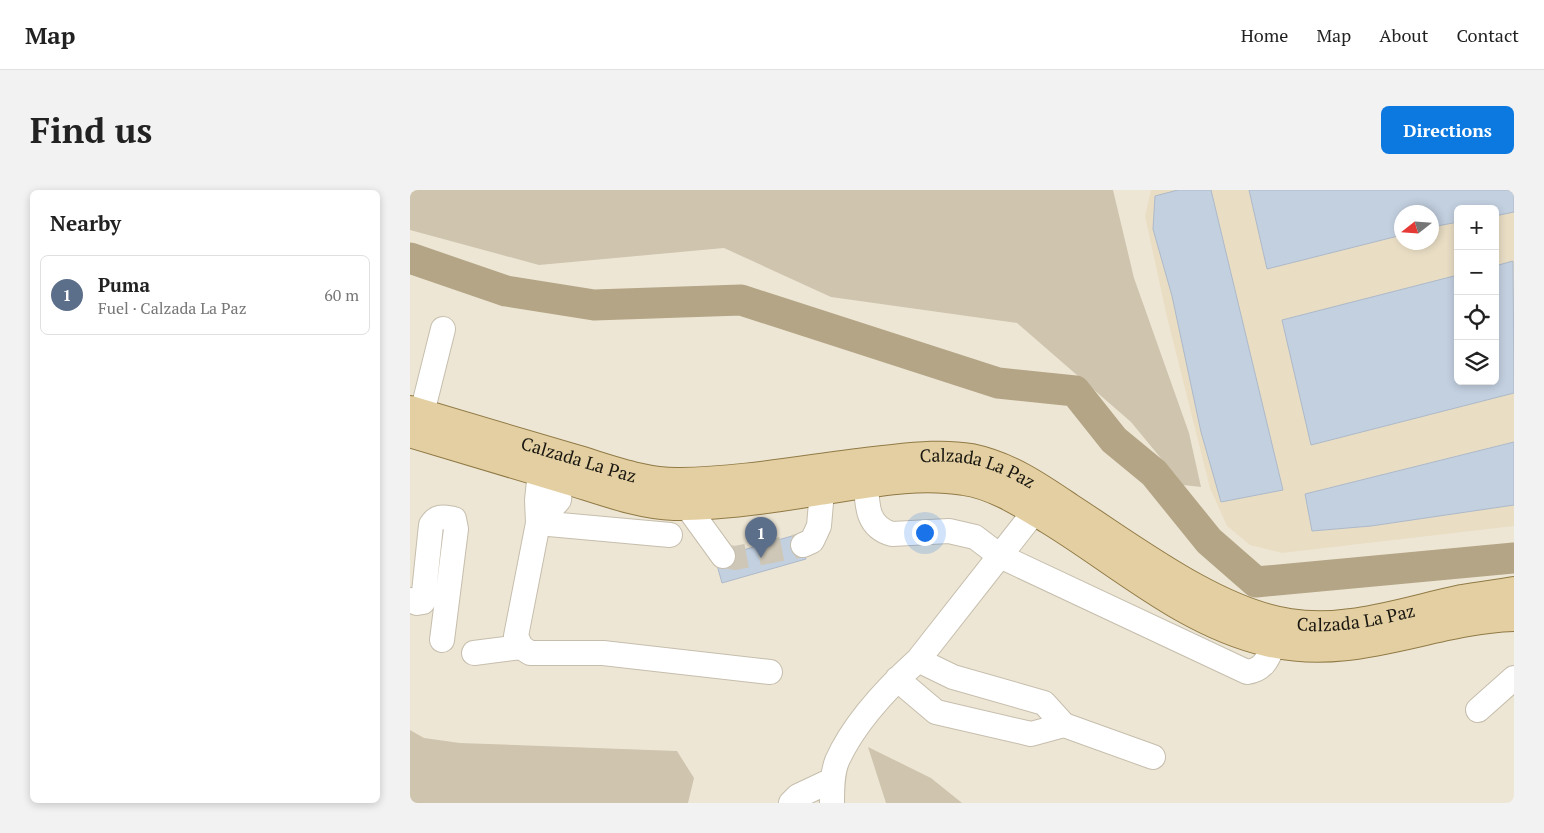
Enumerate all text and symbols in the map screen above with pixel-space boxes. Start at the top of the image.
text: Map [25,19,75,51]
text: Home [1241,23,1288,47]
text: Map [1316,23,1351,47]
text: About [1379,23,1428,47]
text: Contact [1456,23,1519,47]
button: Directions [1381,106,1514,154]
text: Find us [30,107,152,153]
north arrow [1394,205,1439,250]
map controls [1454,205,1499,385]
button: + [1454,205,1499,250]
text: Nearby [50,209,121,237]
button: − [1454,250,1499,295]
text: Puma [98,272,150,297]
text: 1 [62,284,72,306]
text: 60 m [324,284,359,306]
button: locate [1454,295,1499,340]
text: Fuel · Calzada La Paz [98,297,246,319]
button: layers [1454,340,1499,385]
street label: Calzada La Paz [518,431,639,487]
street label: Calzada La Paz [919,443,1040,493]
pin: 1 [745,517,777,558]
your location [912,520,938,546]
street label: Calzada La Paz [1296,598,1417,636]

